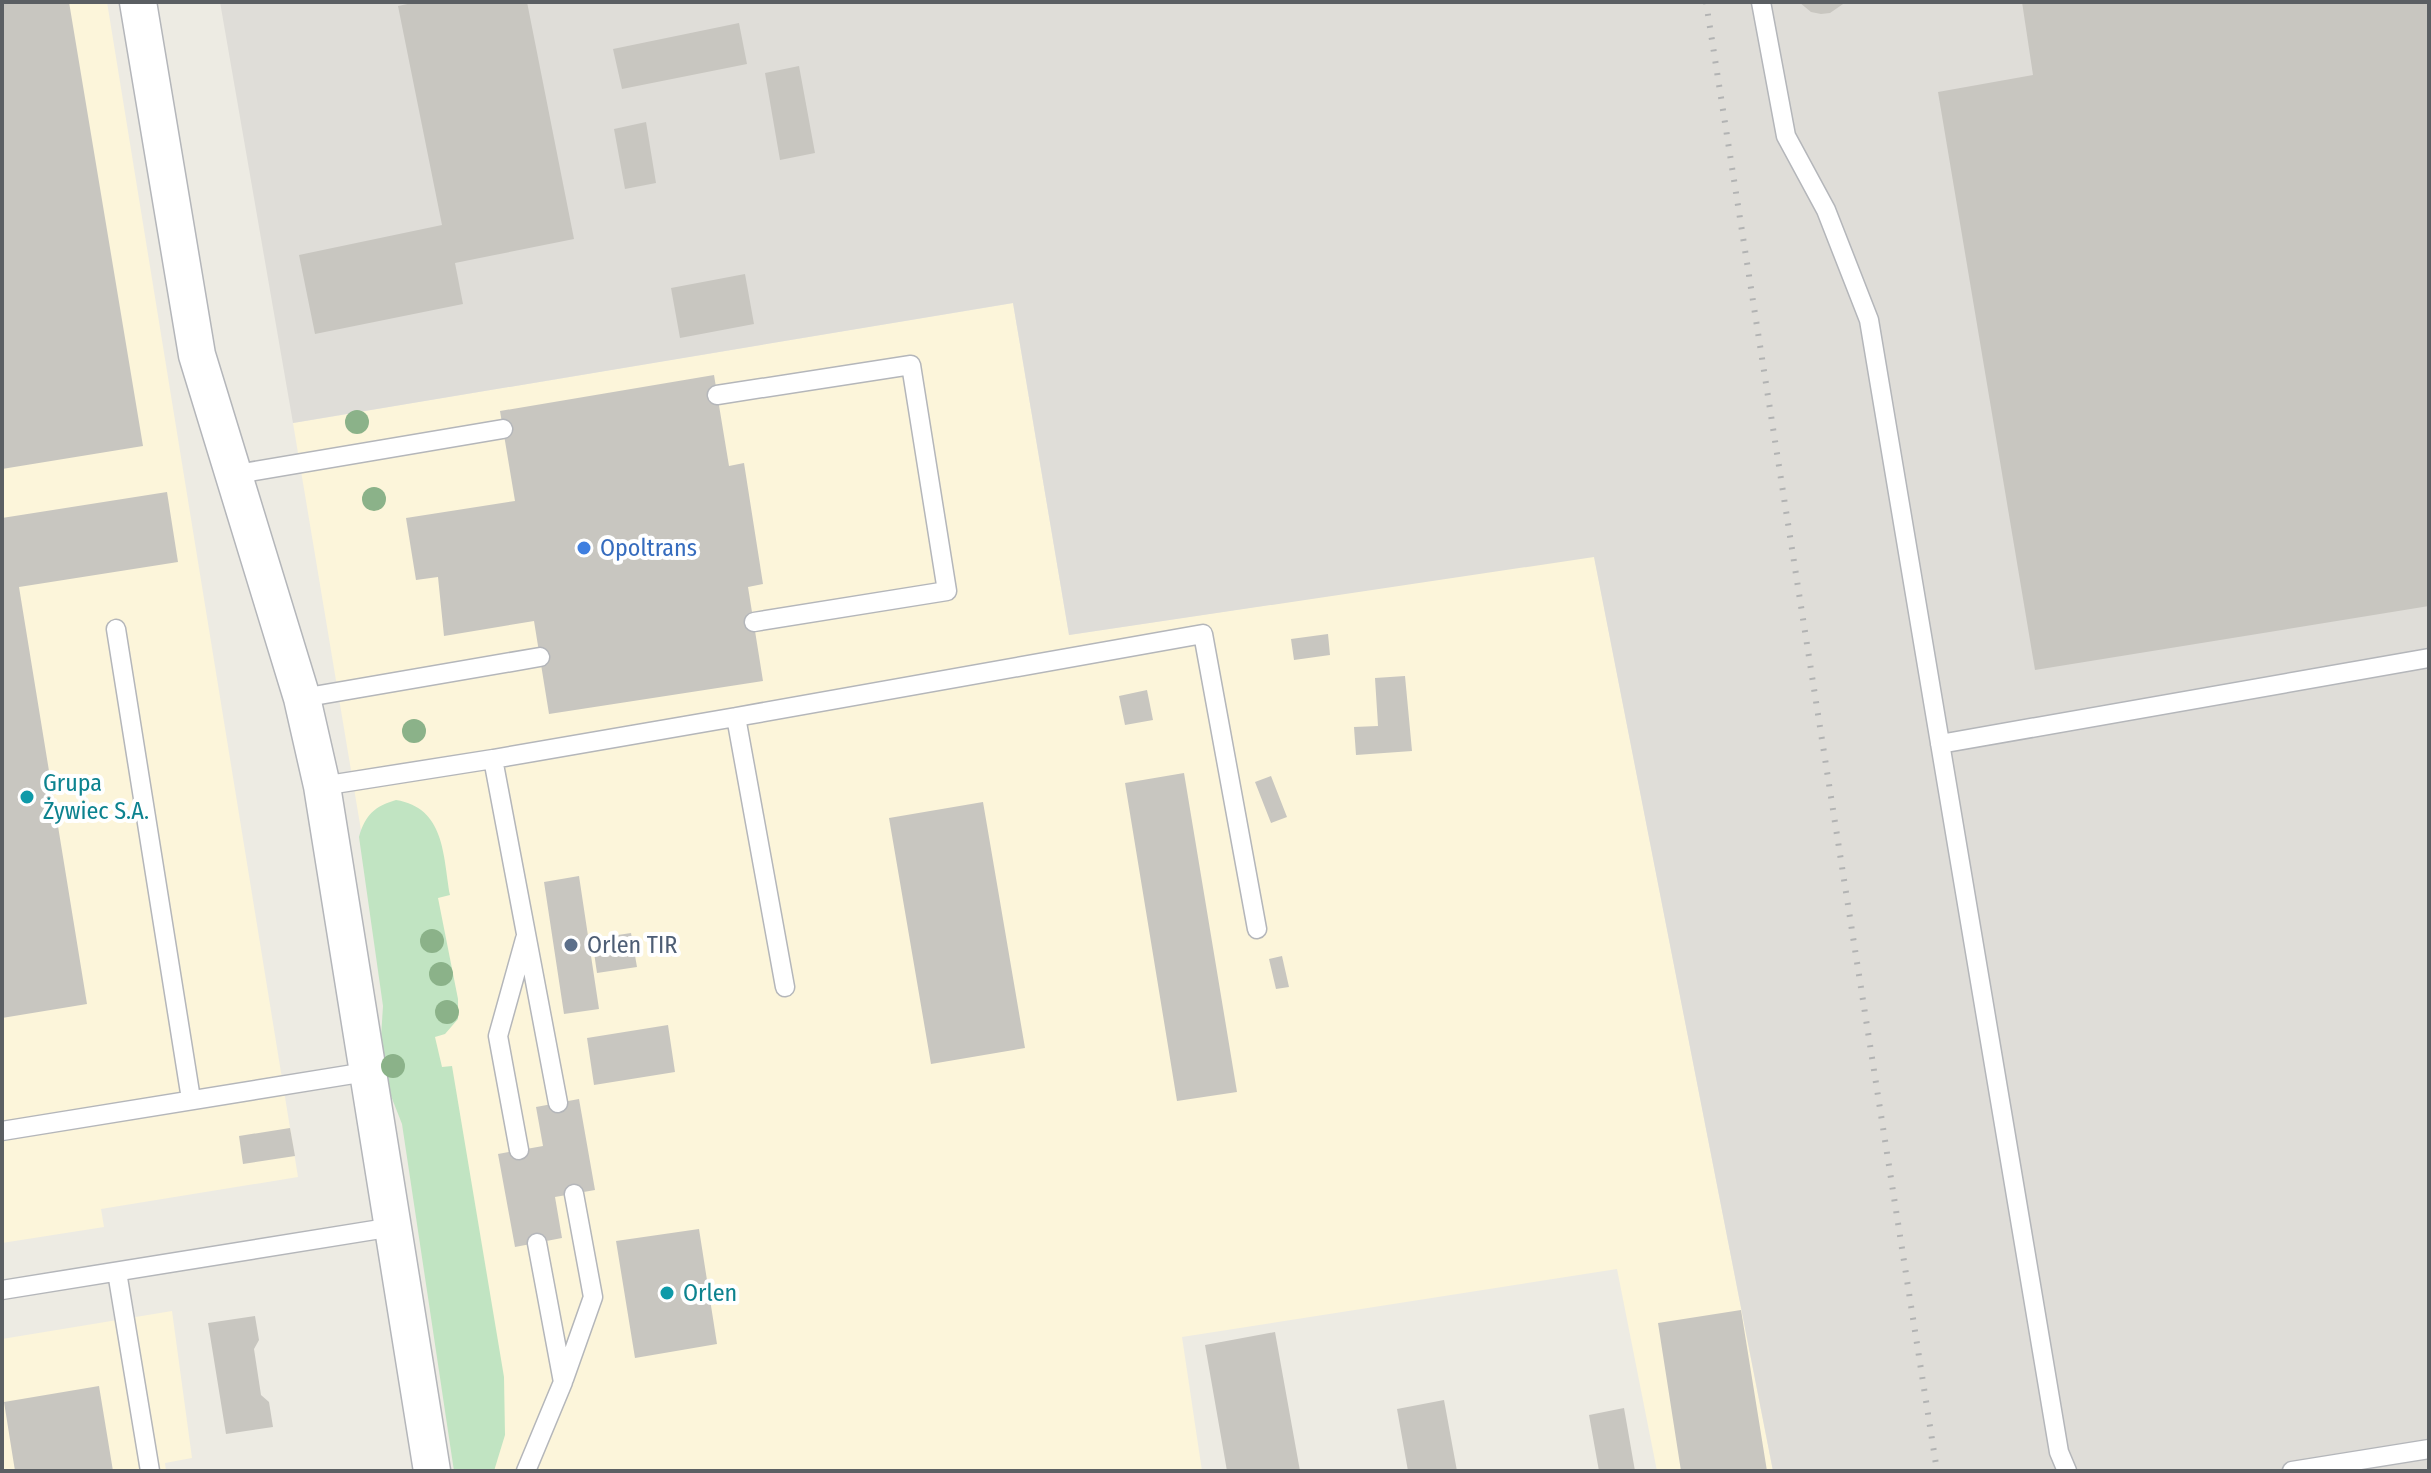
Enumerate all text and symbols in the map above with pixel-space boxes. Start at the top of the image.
place label: Opoltrans [600,534,697,562]
marker: Opoltrans [575,539,593,557]
place label: Grupa Żywiec S.A. [43,769,149,825]
marker: Grupa Żywiec S.A. [18,788,36,806]
place label: Orlen TIR [587,931,677,959]
marker: Orlen TIR [562,936,580,954]
place label: Orlen [683,1279,737,1307]
marker: Orlen [658,1284,676,1302]

